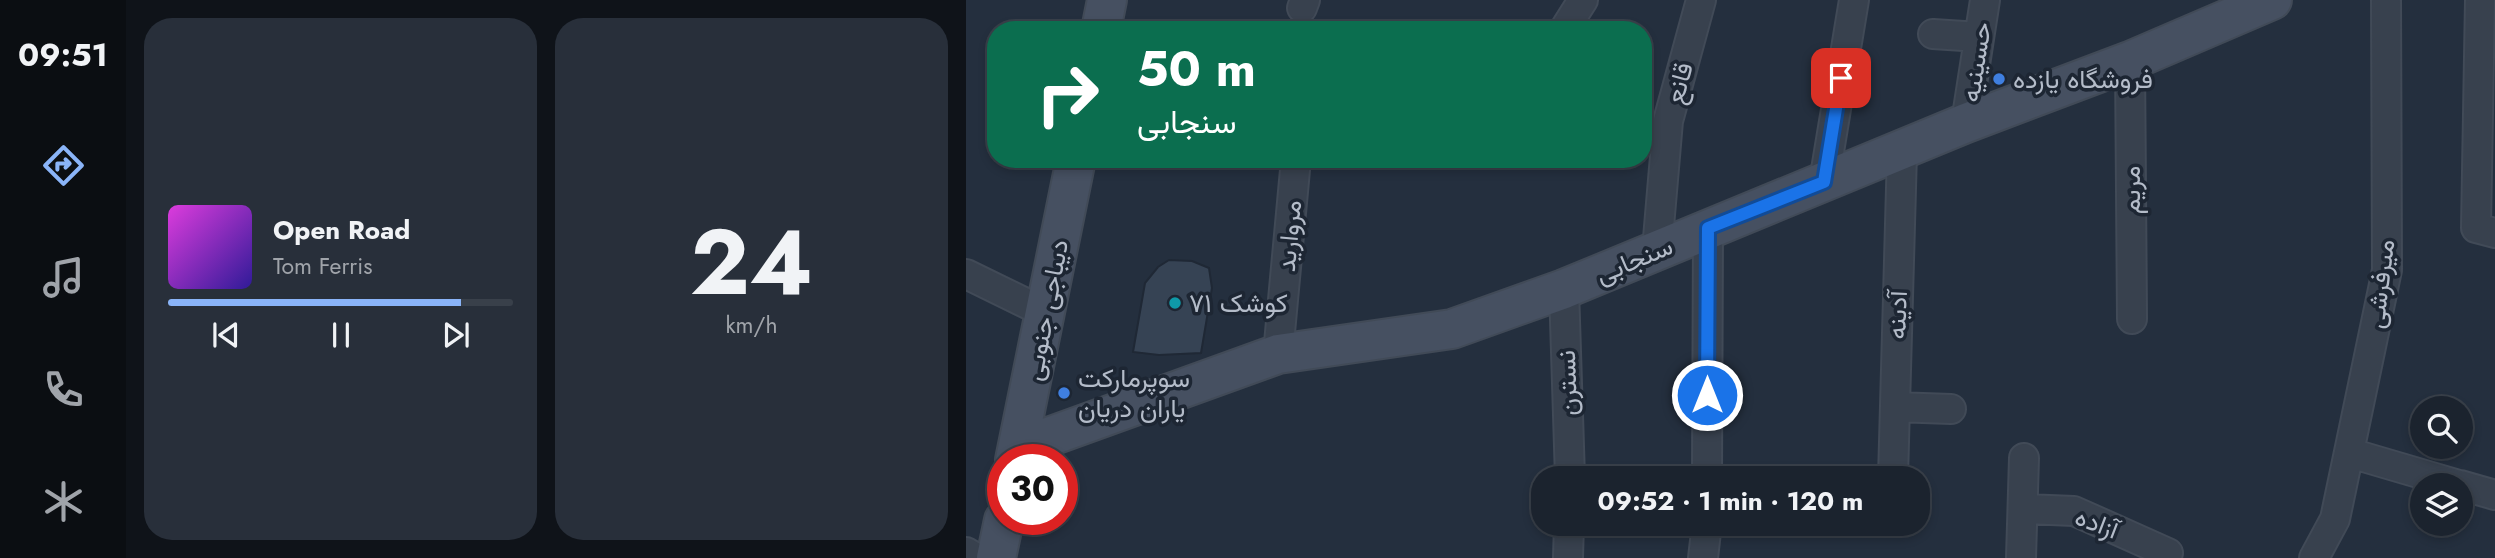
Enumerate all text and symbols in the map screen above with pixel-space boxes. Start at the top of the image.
street label: حسینیه [1951,19,2001,105]
text: 09:51 [18,32,108,78]
text: 50 m [1137,34,1256,104]
pin [1811,48,1871,108]
icon: right [1022,49,1113,140]
street label: قانع [1655,58,1703,108]
icon: arrive [1822,59,1860,97]
place label: فروشگاه یازده [2013,60,2153,98]
marker: فروشگاه یازده [1991,71,2007,87]
text: سنجابی [1137,99,1236,145]
icon: directions [39,141,88,190]
street label: مریم [2112,166,2150,214]
text: 24 [690,197,813,328]
street label: مروارید [1267,199,1311,273]
text: Open Road [273,211,410,249]
street label: سنجابی [1589,227,1679,293]
street label: دیباجی جنوبی [1014,236,1078,384]
street label: میرفرشی [2356,237,2404,331]
text: Tom Ferris [273,249,372,283]
icon: music [39,253,88,302]
place label: کوشک ۷۱ [1189,284,1288,322]
street label: آدینه [1877,288,1917,340]
marker: کوشک ۷۱ [1167,295,1183,311]
text: km/h [726,308,777,342]
icon: previous [207,316,245,354]
icon: pause [322,316,360,354]
icon: next [437,316,475,354]
street label: نسترن [1547,350,1587,416]
position arrow [1670,358,1744,432]
place label: سوپرمارکت یاران دریان [1078,359,1190,427]
icon: phone [39,365,88,414]
marker: سوپرمارکت یاران دریان [1056,385,1072,401]
map controls [2410,396,2473,536]
button: search [2410,396,2473,459]
speed limit sign: 30 [987,444,1078,535]
button: layers [2410,473,2473,536]
icon: climate [39,477,88,526]
text: 09:52 · 1 min · 120 m [1598,482,1863,520]
street label: آزاده [2070,497,2126,549]

